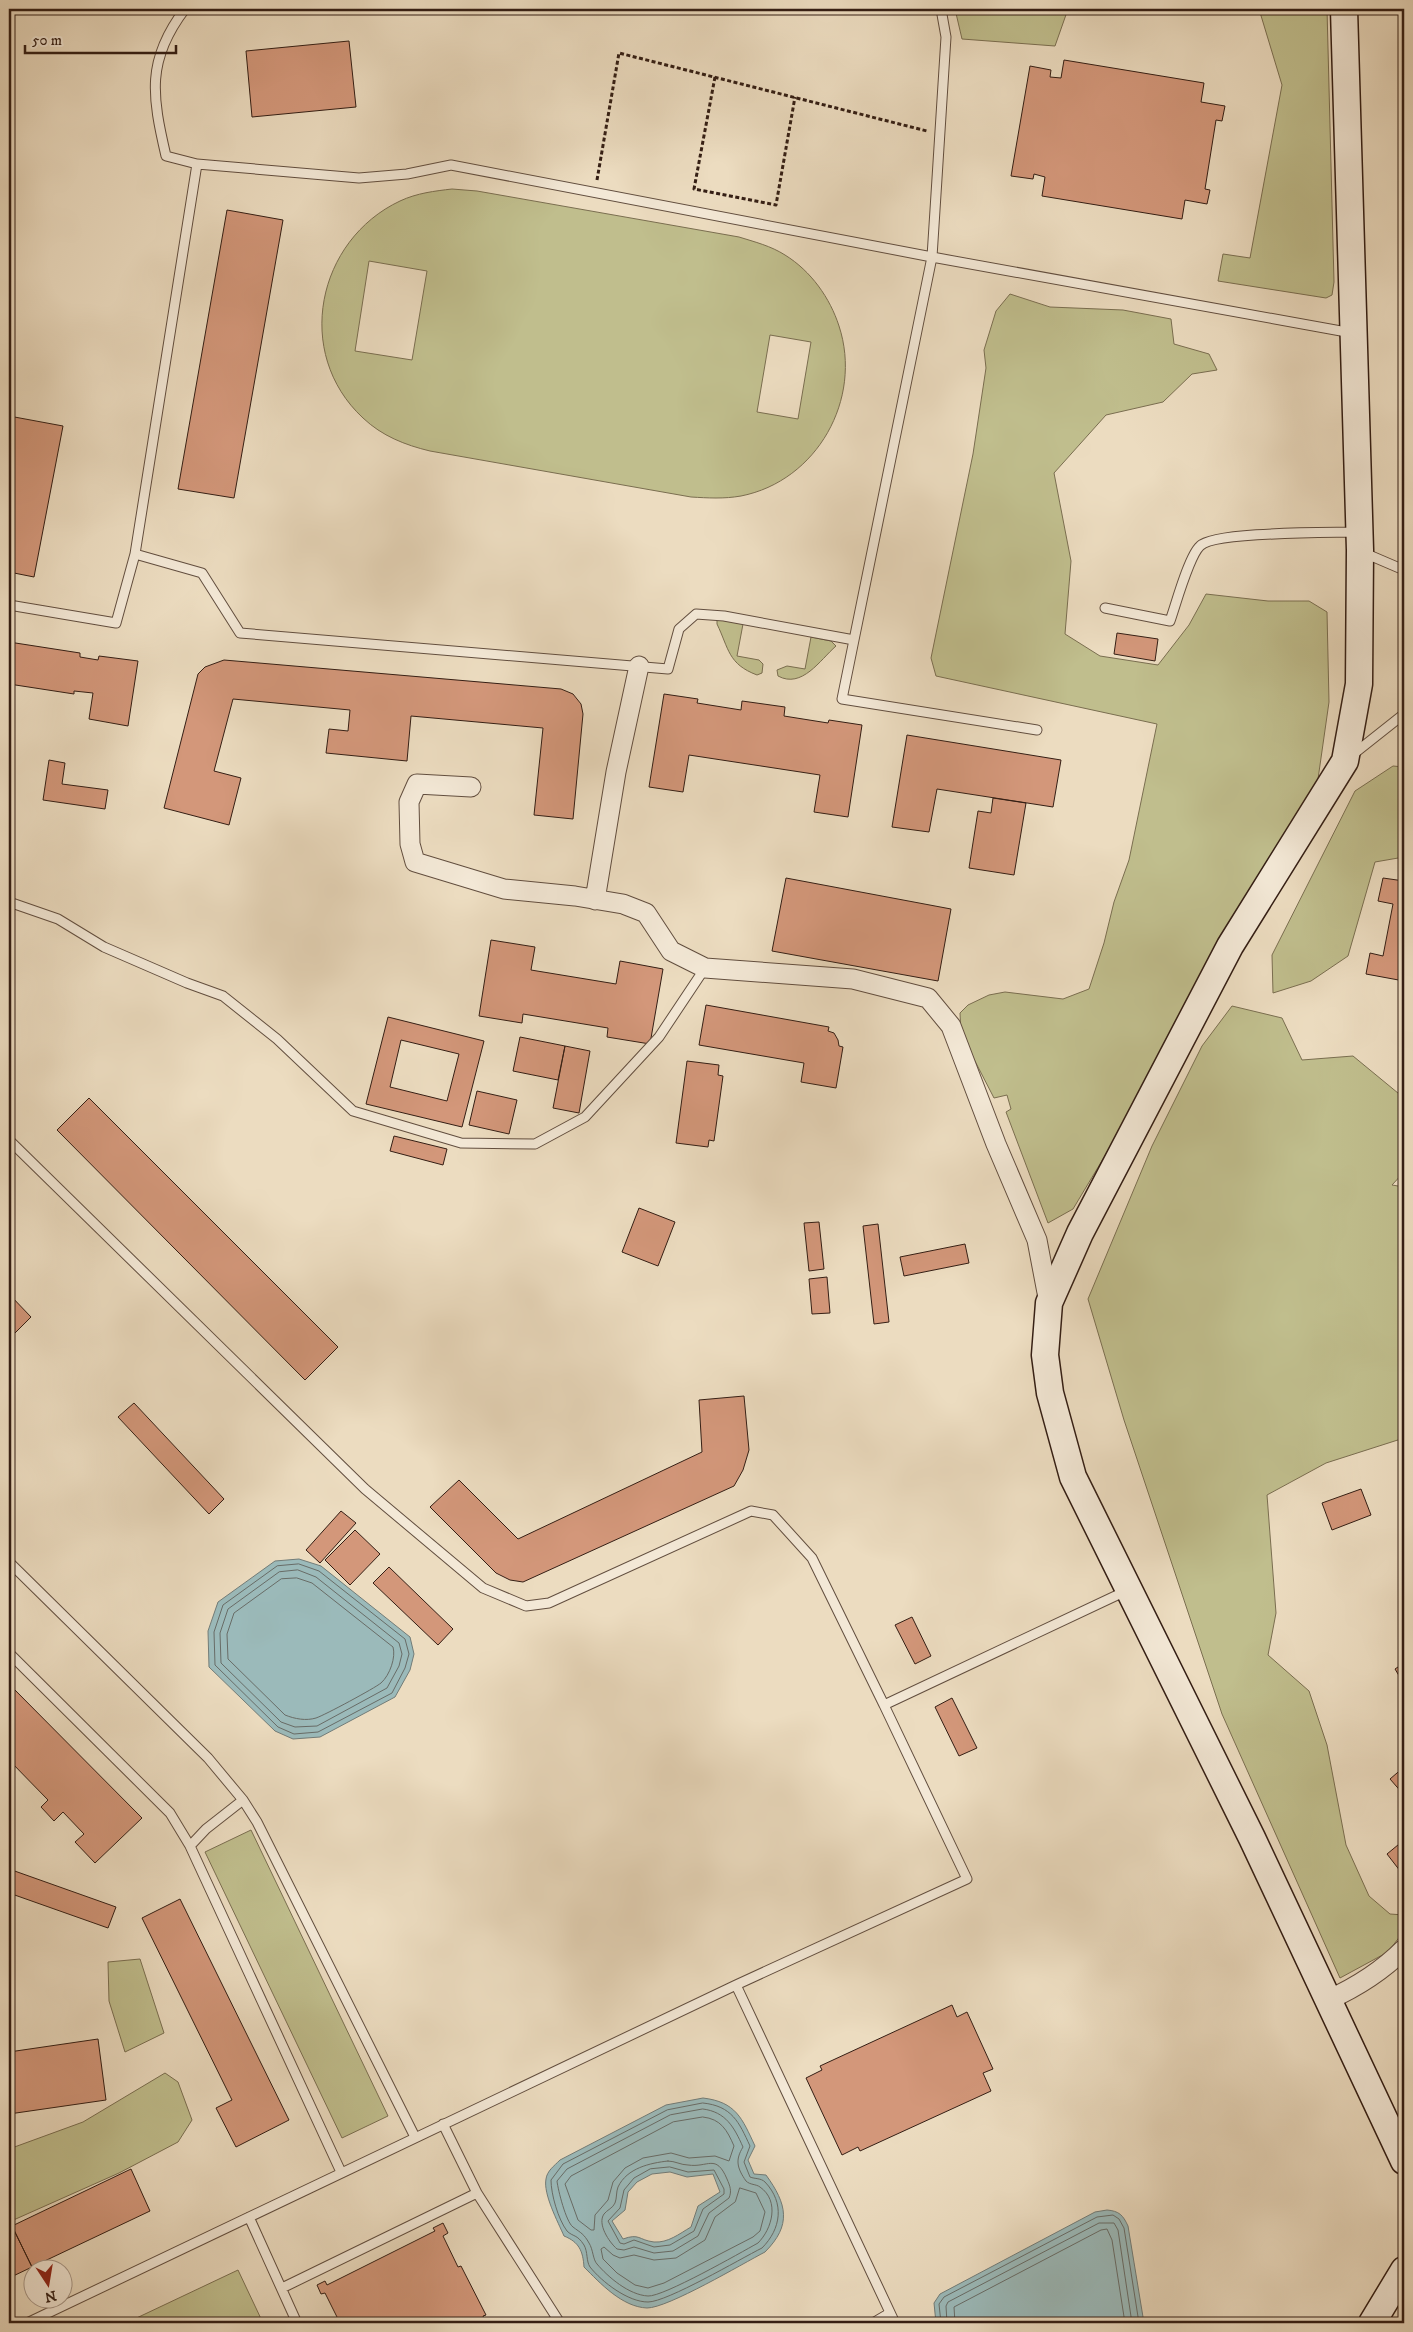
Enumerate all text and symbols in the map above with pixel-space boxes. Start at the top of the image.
scale bar [25,22,176,54]
text: 50 m [32,31,62,50]
north arrow [22,2260,72,2310]
text: N [43,2286,58,2306]

